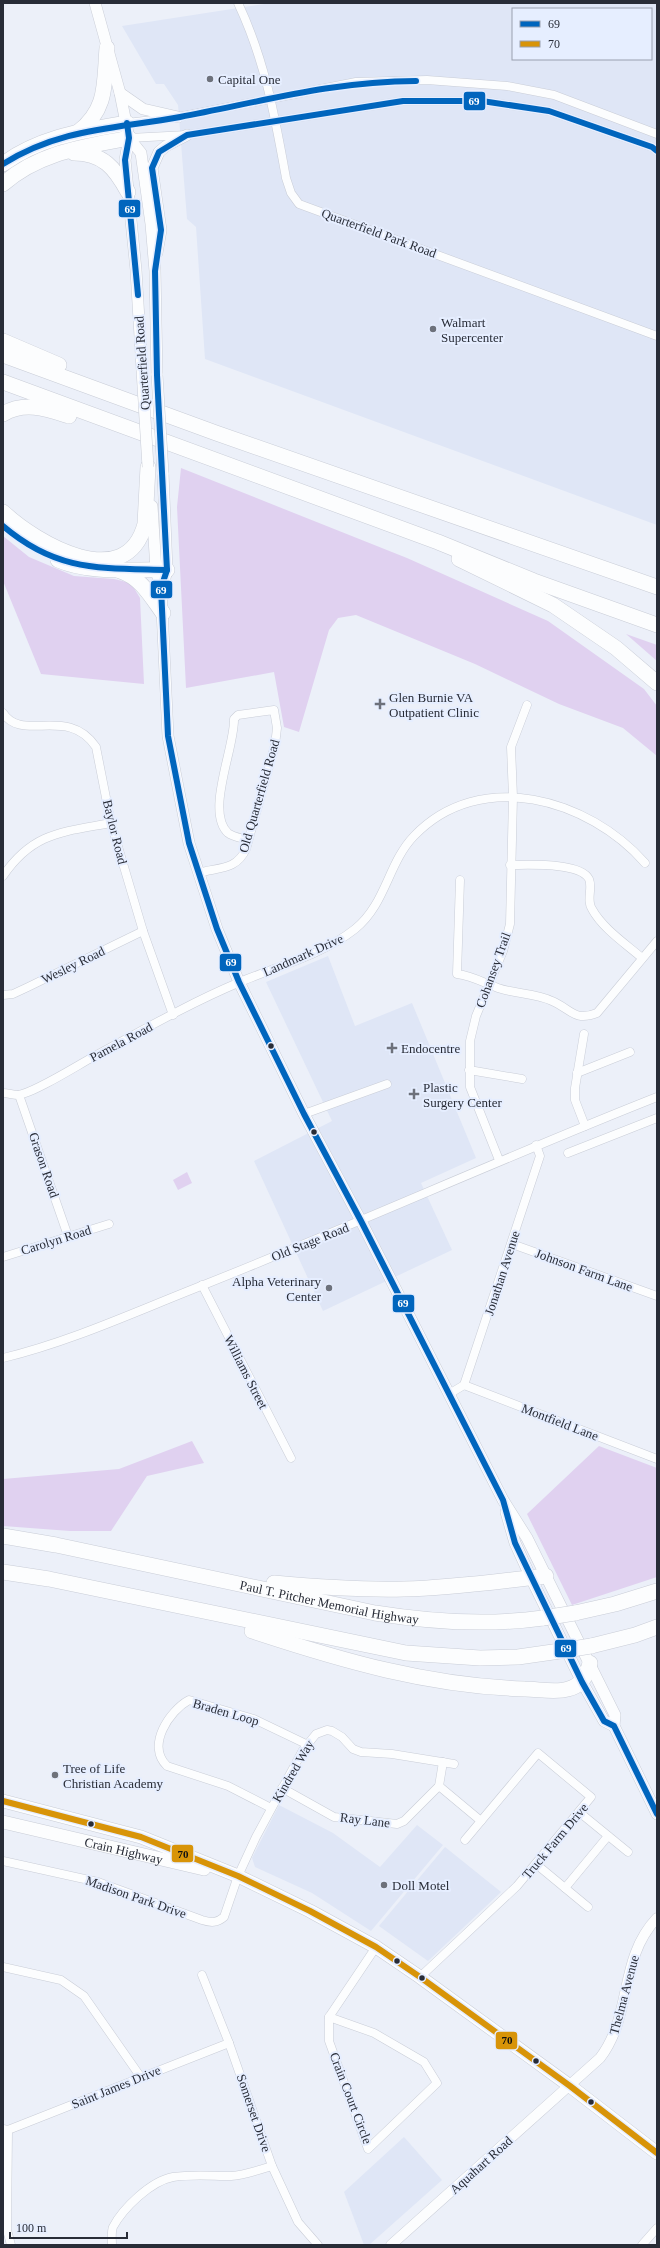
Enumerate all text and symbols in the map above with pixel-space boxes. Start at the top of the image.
legend [512,8,652,60]
text: 69 [548,17,560,31]
text: 70 [548,37,560,51]
place label: Capital One [218,72,281,87]
marker: Capital One [205,74,215,84]
line badge: 69 [463,91,486,111]
text: 69 [469,95,480,107]
line badge: 69 [118,199,141,218]
text: 69 [125,203,136,215]
street label: Quarterfield Park Road [319,205,439,261]
street label: Quarterfield Road [131,315,153,411]
place label: Walmart Supercenter [441,315,504,345]
marker: Walmart Supercenter [428,324,438,334]
line badge: 69 [150,580,173,599]
text: 69 [156,584,167,596]
place label: Glen Burnie VA Outpatient Clinic [389,690,479,720]
marker: Glen Burnie VA Outpatient Clinic [374,698,386,710]
street label: Old Quarterfield Road [236,737,282,854]
street label: Baylor Road [100,798,130,866]
street label: Cohansey Trail [472,930,514,1010]
street label: Landmark Drive [261,931,346,979]
street label: Wesley Road [39,943,108,987]
line badge: 69 [219,953,242,972]
text: 69 [226,956,237,968]
street label: Pamela Road [87,1019,155,1065]
unlabelled marker [266,1041,276,1051]
place label: Endocentre [401,1041,460,1056]
marker: Endocentre [386,1042,398,1054]
place label: Plastic Surgery Center [423,1080,502,1110]
marker: Plastic Surgery Center [408,1088,420,1100]
unlabelled marker [309,1127,319,1137]
street label: Grason Road [26,1130,62,1200]
street label: Old Stage Road [269,1219,351,1264]
street label: Carolyn Road [19,1222,93,1258]
street label: Jonathan Avenue [481,1229,523,1317]
street label: Johnson Farm Lane [533,1245,635,1295]
place label: Alpha Veterinary Center [232,1274,322,1304]
marker: Alpha Veterinary Center [324,1283,334,1293]
line badge: 69 [392,1294,415,1313]
text: 69 [398,1297,409,1309]
street label: Williams Street [221,1333,271,1412]
street label: Montfield Lane [519,1400,601,1444]
street label: Paul T. Pitcher Memorial Highway [239,1577,420,1626]
line badge: 69 [554,1639,577,1658]
text: 69 [561,1642,572,1654]
street label: Braden Loop [191,1695,261,1729]
street label: Kindred Way [269,1737,317,1805]
place label: Tree of Life Christian Academy [63,1761,164,1791]
marker: Tree of Life Christian Academy [50,1770,60,1780]
street label: Truck Farm Drive [519,1800,591,1882]
street label: Ray Lane [339,1809,391,1831]
unlabelled marker [86,1819,96,1829]
street label: Crain Highway [83,1834,165,1867]
line badge: 70 [171,1844,194,1863]
text: 70 [178,1848,189,1860]
street label: Madison Park Drive [84,1873,188,1921]
place label: Doll Motel [392,1878,450,1893]
marker: Doll Motel [379,1880,389,1890]
street label: Thelma Avenue [606,1953,642,2036]
unlabelled marker [392,1956,402,1966]
unlabelled marker [417,1973,427,1983]
line badge: 70 [495,2031,518,2050]
text: 70 [502,2034,513,2046]
street label: Crain Court Circle [327,2050,375,2146]
unlabelled marker [531,2056,541,2066]
street label: Saint James Drive [69,2062,163,2112]
street label: Somerset Drive [234,2072,274,2154]
unlabelled marker [586,2097,596,2107]
street label: Aquahart Road [447,2133,516,2197]
scale bar [10,2214,127,2240]
text: 100 m [16,2221,47,2235]

